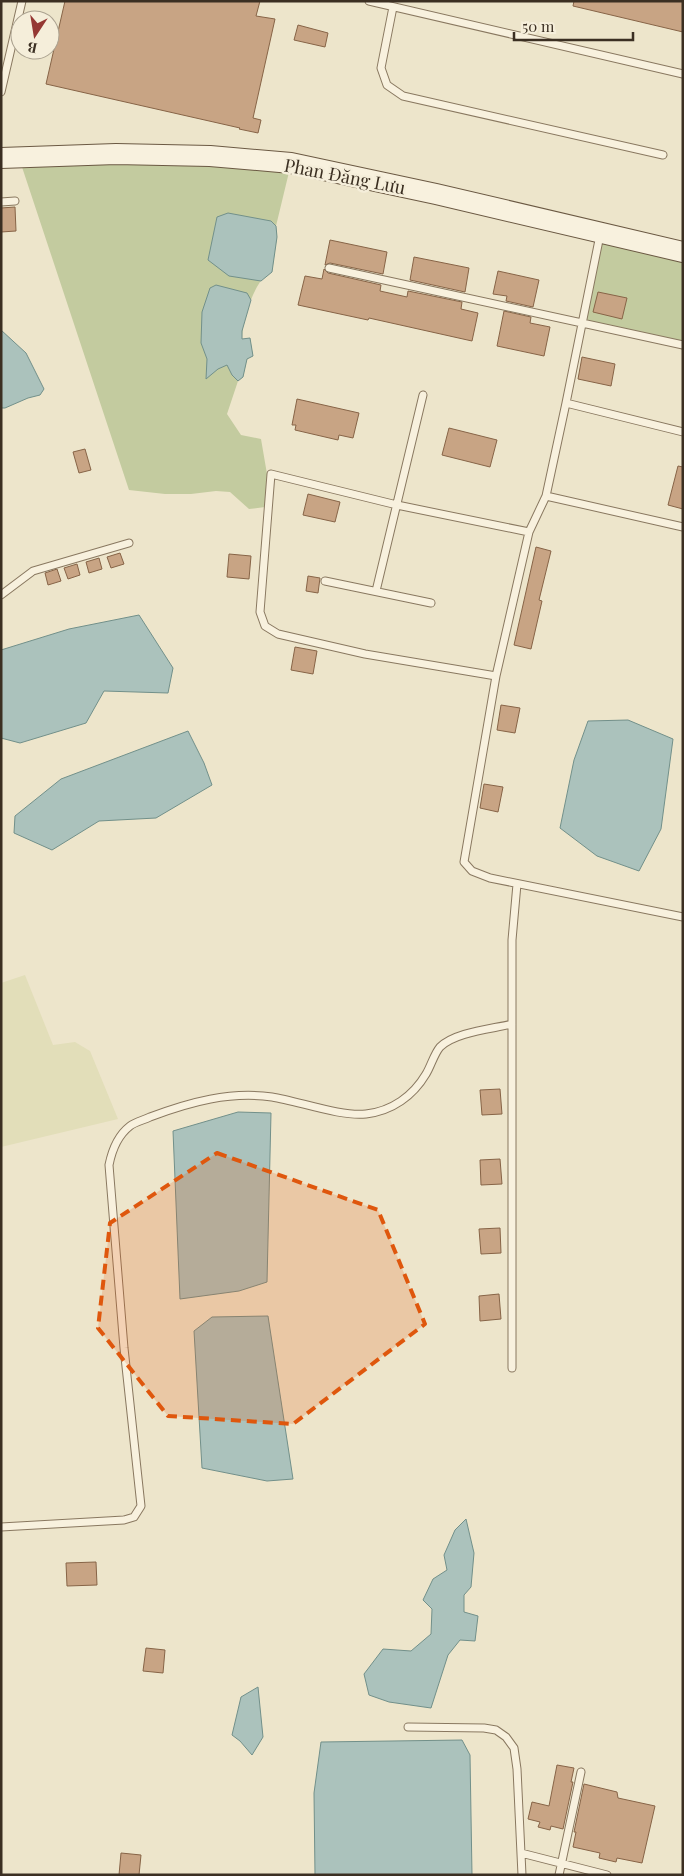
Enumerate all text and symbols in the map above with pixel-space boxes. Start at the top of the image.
north arrow [10,10,60,60]
scale bar [514,10,633,42]
text: 50 m [522,16,555,36]
text: B [26,38,39,58]
street label: Phan Đăng Lưu [282,152,408,200]

